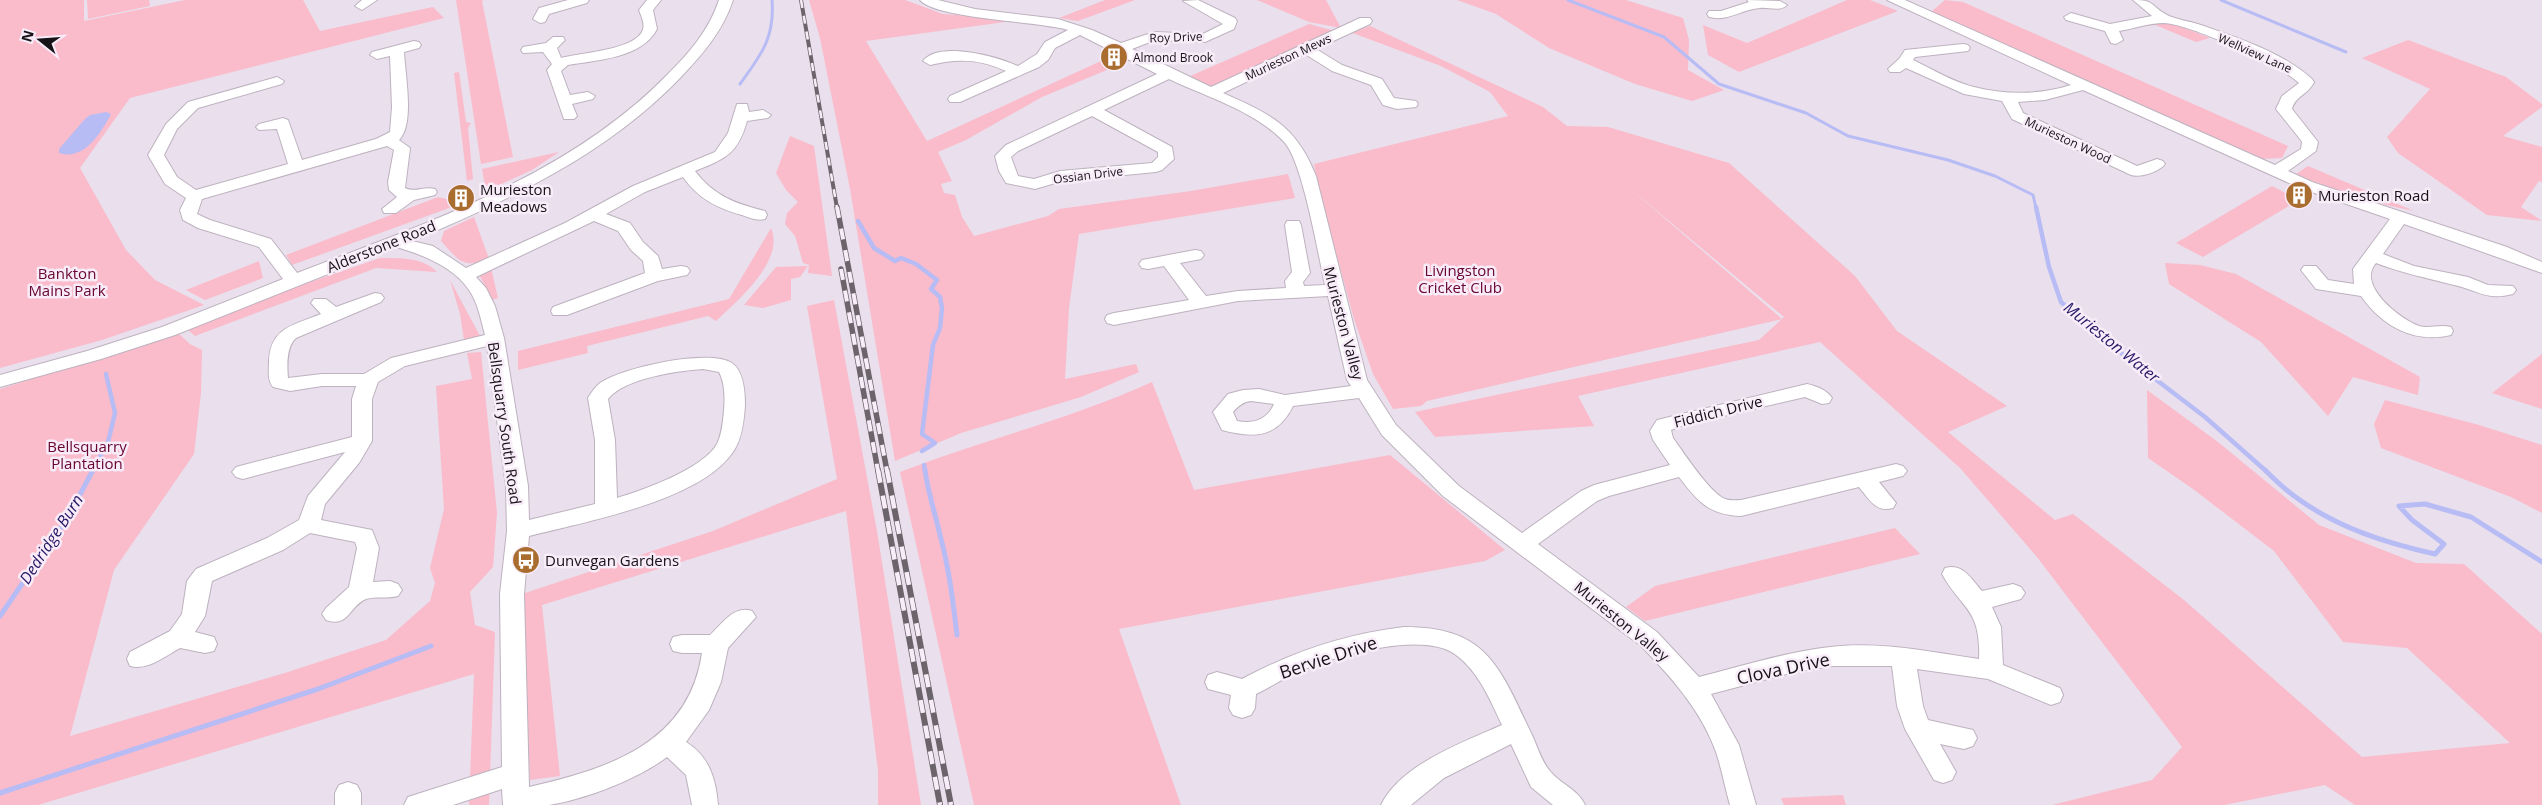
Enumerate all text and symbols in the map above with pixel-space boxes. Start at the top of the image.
north arrow [15,15,65,65]
text: N [16,28,38,44]
street label: Roy Drive [1149,28,1203,46]
street label: Wellview Lane [2215,29,2295,77]
street label: Murieston Mews [1242,30,1334,84]
building icon: Almond Brook [1099,42,1129,72]
place label: Almond Brook [1133,49,1214,66]
street label: Murieston Wood [2022,113,2114,167]
street label: Ossian Drive [1052,162,1124,188]
place label: Murieston Meadows [480,179,552,216]
building icon: Murieston Road [2284,180,2314,210]
building icon: Murieston Meadows [446,183,476,213]
place label: Murieston Road [2318,185,2429,205]
street label: Alderstone Road [324,215,438,277]
park label: Livingston Cricket Club [1418,260,1502,297]
park label: Bankton Mains Park [28,263,106,300]
street label: Murieston Valley [1319,264,1369,382]
water label: Murieston Water [2059,296,2165,388]
street label: Bellsquarry South Road [484,340,526,506]
street label: Fiddich Drive [1672,390,1764,432]
park label: Bellsquarry Plantation [47,436,127,473]
water label: Dedridge Burn [14,490,88,588]
bus stop icon: Dunvegan Gardens [511,545,541,575]
place label: Dunvegan Gardens [545,550,679,570]
street label: Murieston Valley [1570,577,1674,666]
street label: Bervie Drive [1276,630,1380,684]
street label: Clova Drive [1734,646,1832,690]

